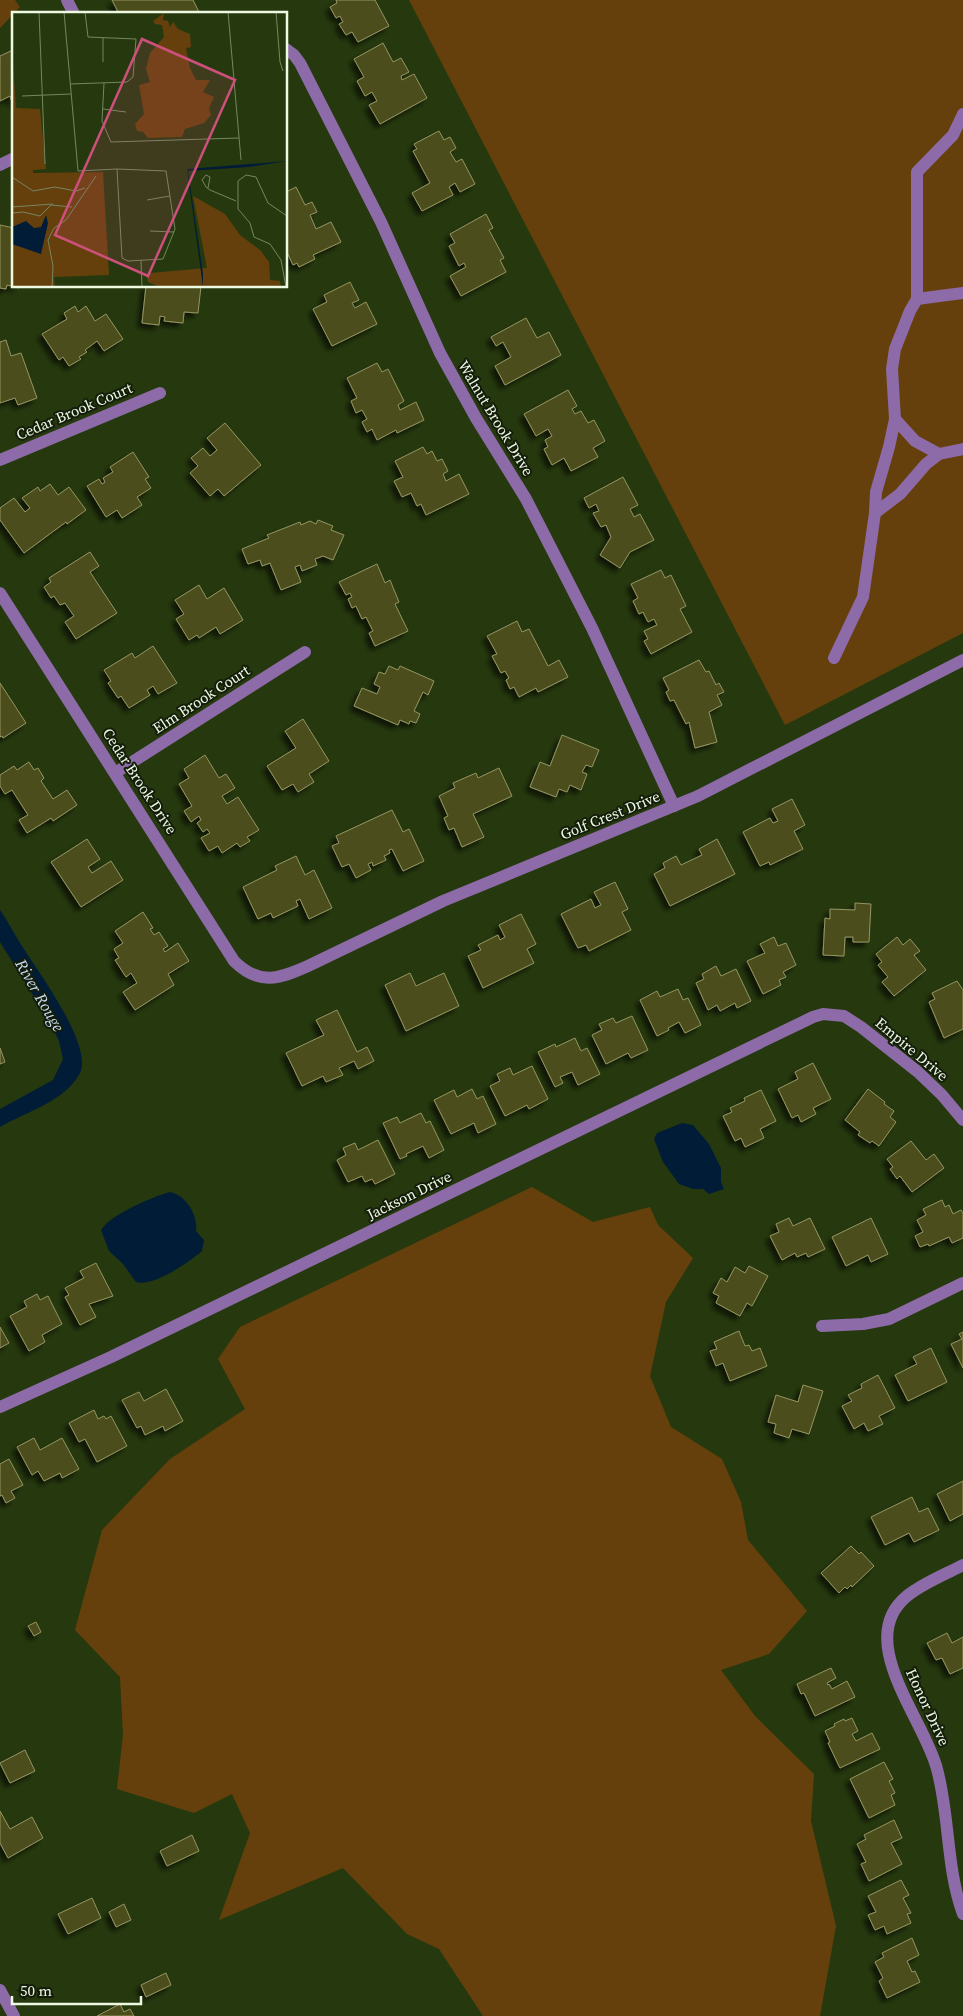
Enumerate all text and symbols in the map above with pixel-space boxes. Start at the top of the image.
inset map [12,12,288,288]
street label: Walnut Brook Drive [453,356,539,480]
street label: Cedar Brook Court [13,377,135,445]
street label: Elm Brook Court [148,660,254,738]
street label: Cedar Brook Drive [98,724,182,838]
street label: Golf Crest Drive [557,785,663,845]
water label: River Rouge [10,954,70,1036]
street label: Empire Drive [871,1012,953,1086]
street label: Jackson Drive [362,1165,455,1225]
street label: Honor Drive [901,1665,955,1749]
scale bar [12,1974,141,2006]
text: 50 m [20,1980,52,2001]

